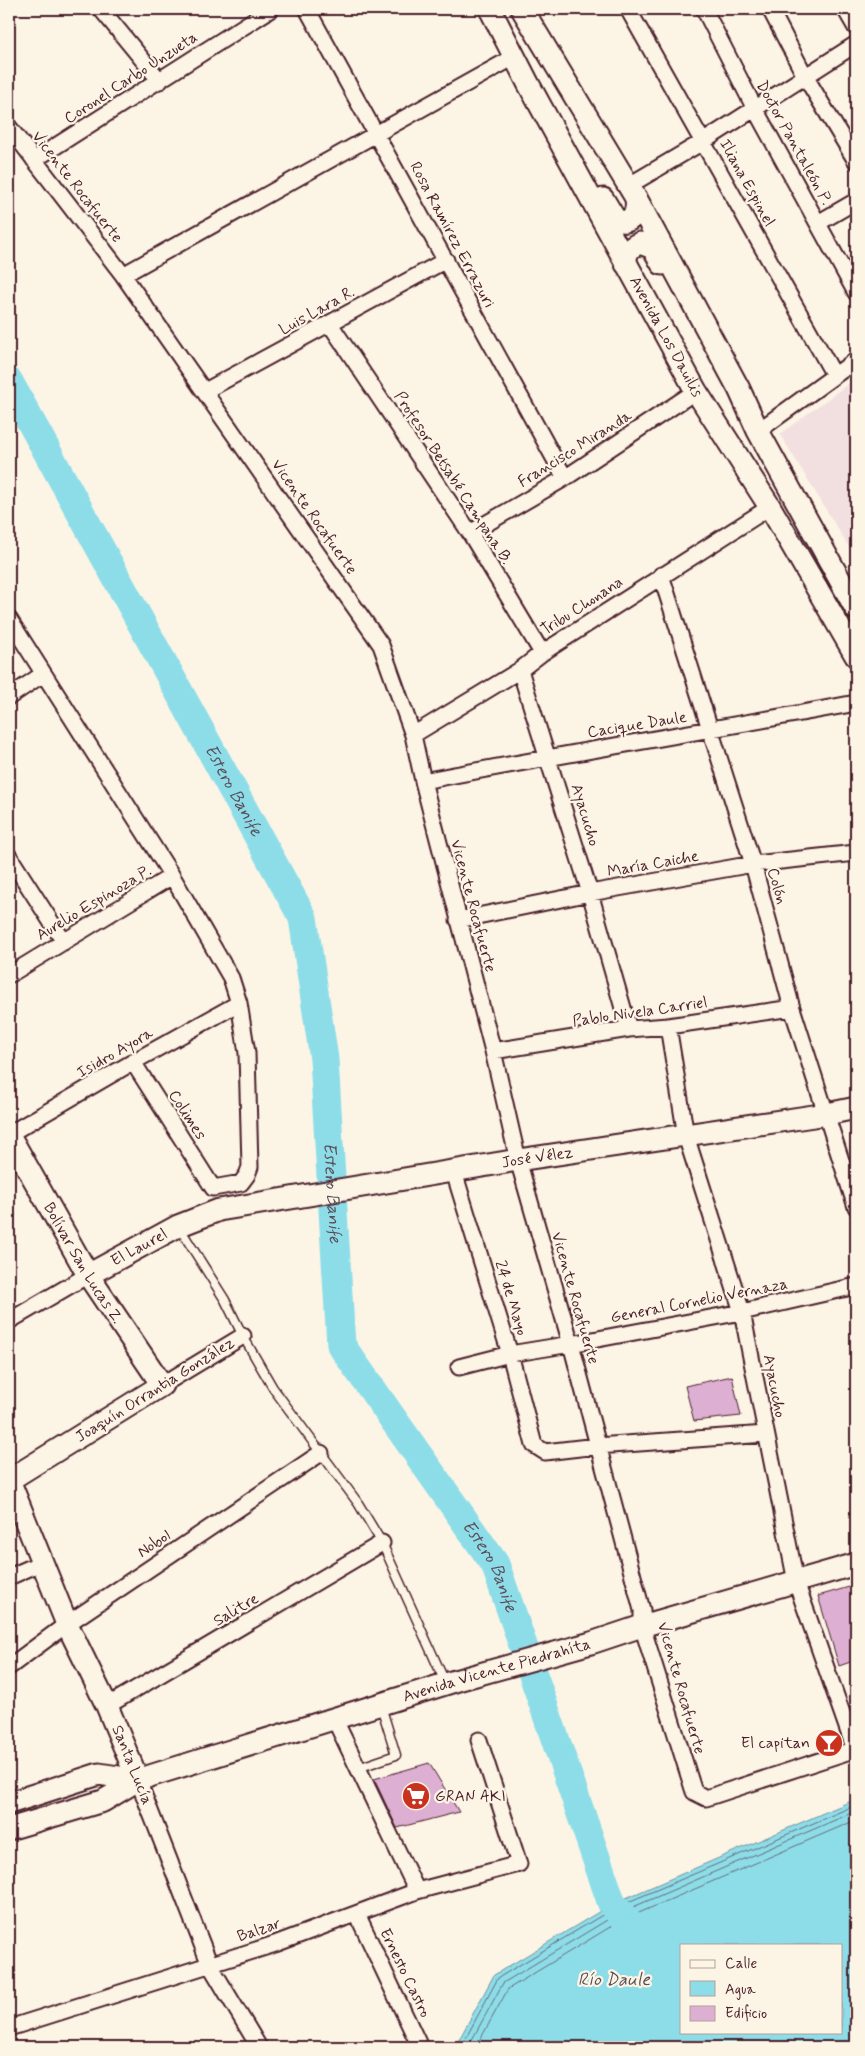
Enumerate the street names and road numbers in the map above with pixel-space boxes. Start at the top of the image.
street label: Coronel Carbo Unzueta [60,27,202,129]
street label: Doctor Pantaleón P. [751,77,837,209]
street label: Vicente Rocafuerte [27,127,127,247]
street label: Iliana Espinel [714,136,780,230]
street label: Rosa Ramírez Errazuri [405,158,499,312]
street label: Avenida Los Dauilis [625,272,708,401]
street label: Luis Lara R. [276,282,358,340]
street label: Profesor Betsabé Campana B. [389,387,517,569]
street label: Francisco Miranda [514,405,636,493]
street label: Vicente Rocafuerte [266,455,362,579]
street label: Tribu Chonana [537,572,627,640]
street label: Cacique Daule [586,707,688,743]
street label: Ayacucho [566,781,604,849]
street label: Vicente Rocafuerte [445,837,501,975]
street label: María Caiche [606,846,700,882]
street label: Aurelio Espinoza P. [33,860,155,946]
street label: Colón [762,865,792,907]
street label: Pablo Nivela Carriel [571,992,709,1032]
street label: Isidro Ayora [73,1023,157,1083]
street label: Colimes [163,1086,211,1144]
street label: José Vélez [500,1141,575,1173]
street label: Bolívar San Lucas Z. [39,1199,128,1327]
street label: El Laurel [107,1223,171,1271]
street label: Vicente Rocafuerte [546,1230,604,1366]
street label: 24 de Mayo [490,1258,532,1338]
street label: General Cornelio Vernaza [609,1274,789,1328]
street label: Joaquín Orrantia González [72,1332,239,1448]
street label: Ayacucho [758,1353,790,1420]
street label: Nobol [133,1525,175,1563]
street label: Salitre [209,1588,263,1632]
street label: Vicente Rocafuerte [652,1620,710,1756]
street label: Avenida Vicente Piedrahíta [400,1633,593,1707]
street label: Santa Lucía [107,1722,157,1808]
street label: Balzar [234,1913,284,1947]
street label: Ernesto Castro [374,1925,436,2021]

